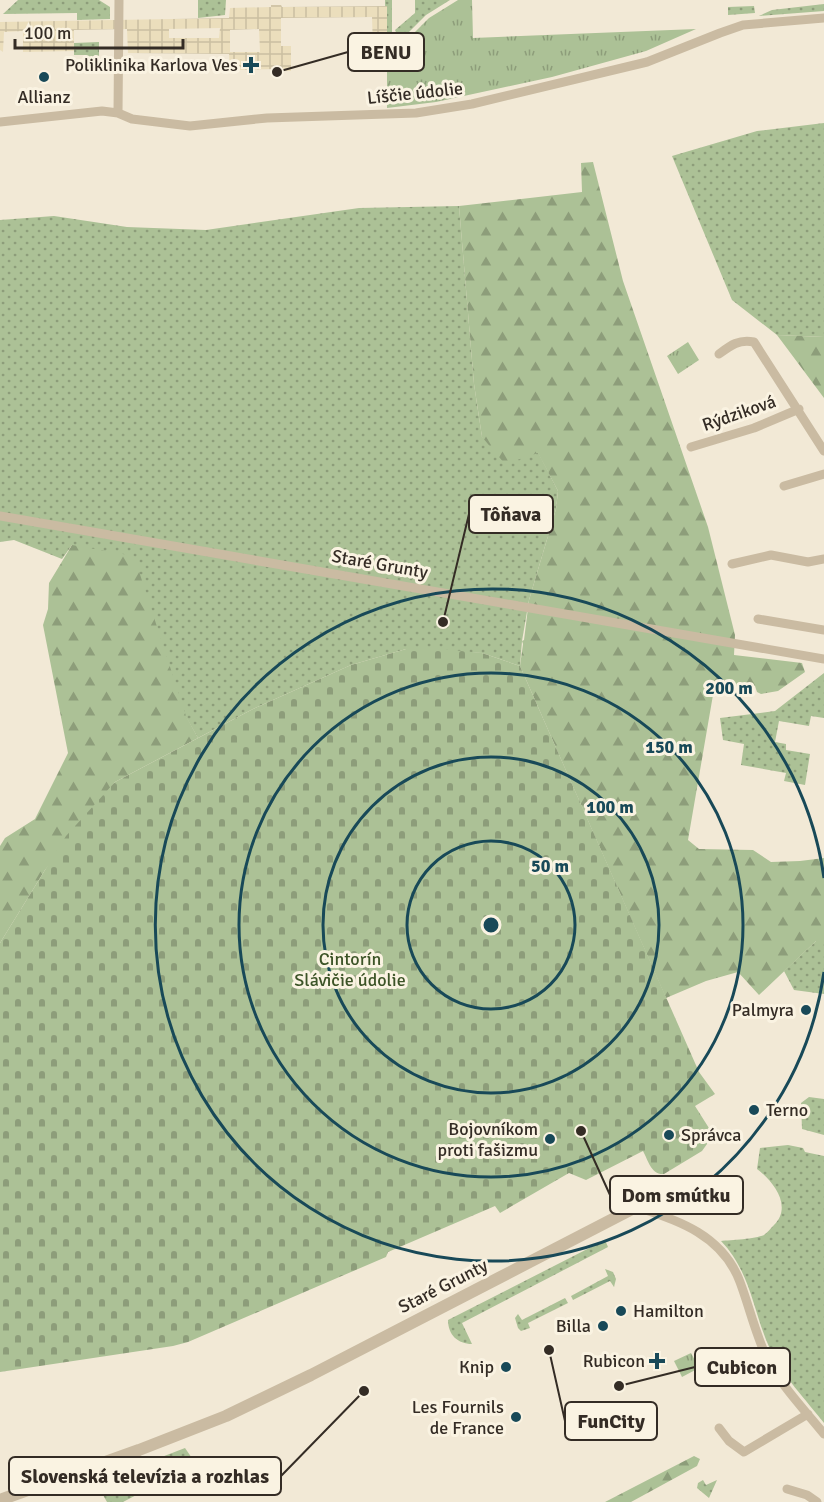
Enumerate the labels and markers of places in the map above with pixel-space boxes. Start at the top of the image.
callout: BENU [348,33,424,71]
place label: Poliklinika Karlova Ves [65,54,238,76]
marker: Poliklinika Karlova Ves [242,56,260,74]
marker: Allianz [37,70,51,84]
place label: Allianz [18,86,70,108]
callout: Tôňava [469,495,553,533]
centre of rings [481,915,501,935]
place label: Palmyra [732,999,794,1021]
marker: Palmyra [799,1003,813,1017]
place label: Terno [766,1099,808,1121]
marker: Terno [747,1103,761,1117]
place label: Bojovníkom proti fašizmu [438,1118,538,1161]
place label: Správca [681,1124,741,1146]
marker: Správca [662,1128,676,1142]
marker: Bojovníkom proti fašizmu [543,1132,557,1146]
callout: Dom smútku [610,1176,743,1214]
place label: Hamilton [633,1300,704,1322]
marker: Hamilton [614,1304,628,1318]
place label: Billa [556,1315,591,1337]
marker: Billa [596,1319,610,1333]
callout: Cubicon [695,1348,790,1386]
place label: Rubicon [583,1350,645,1372]
marker: Rubicon [650,1354,664,1368]
place label: Knip [459,1356,494,1378]
marker: Knip [499,1360,513,1374]
place label: Les Fournils de France [412,1396,504,1439]
callout: FunCity [565,1402,657,1440]
marker: Les Fournils de France [509,1410,523,1424]
callout: Slovenská televízia a rozhlas [9,1457,281,1495]

